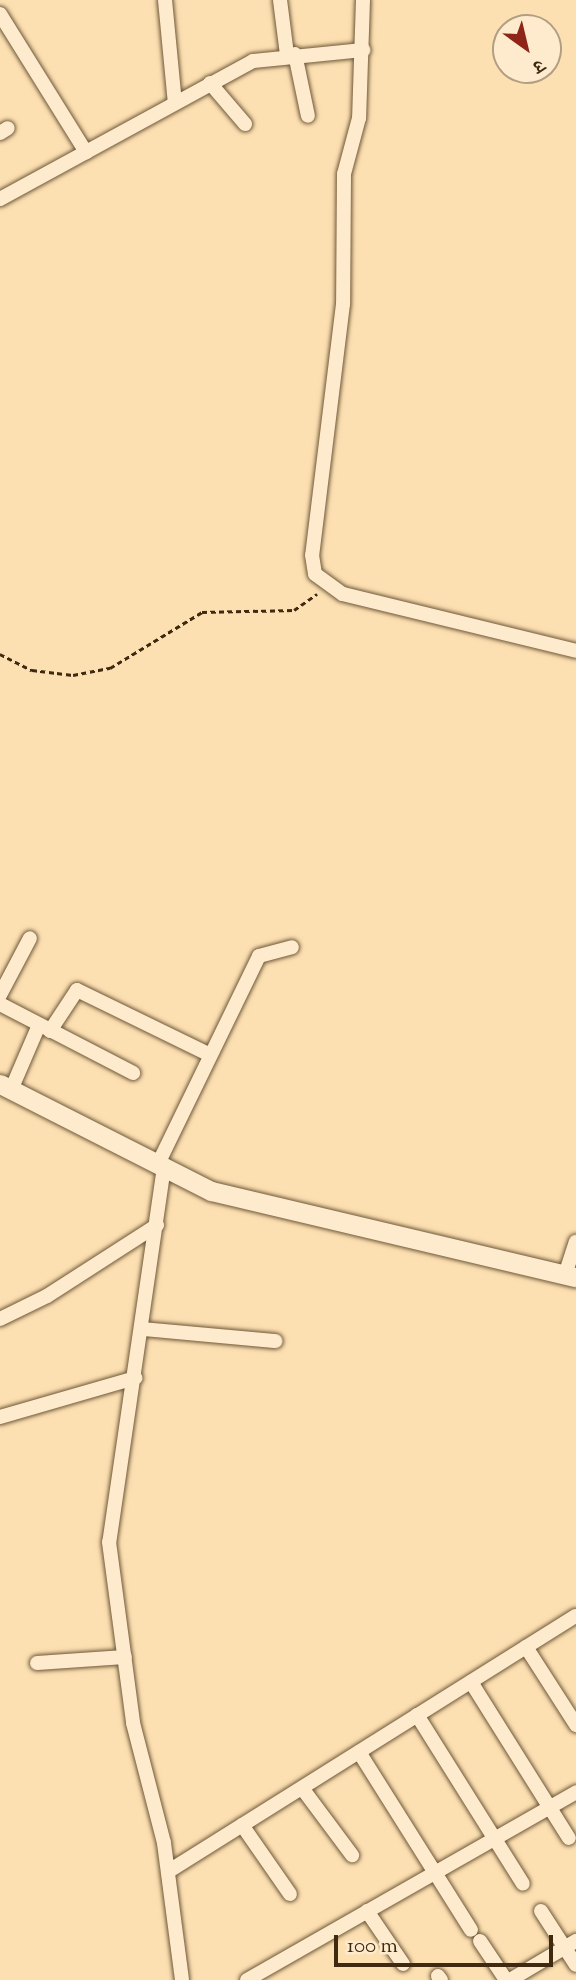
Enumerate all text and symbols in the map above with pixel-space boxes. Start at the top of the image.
north arrow [492,14,562,84]
text: उ [526,51,549,79]
scale bar [338,1920,557,1964]
text: 100 m [347,1932,398,1962]

